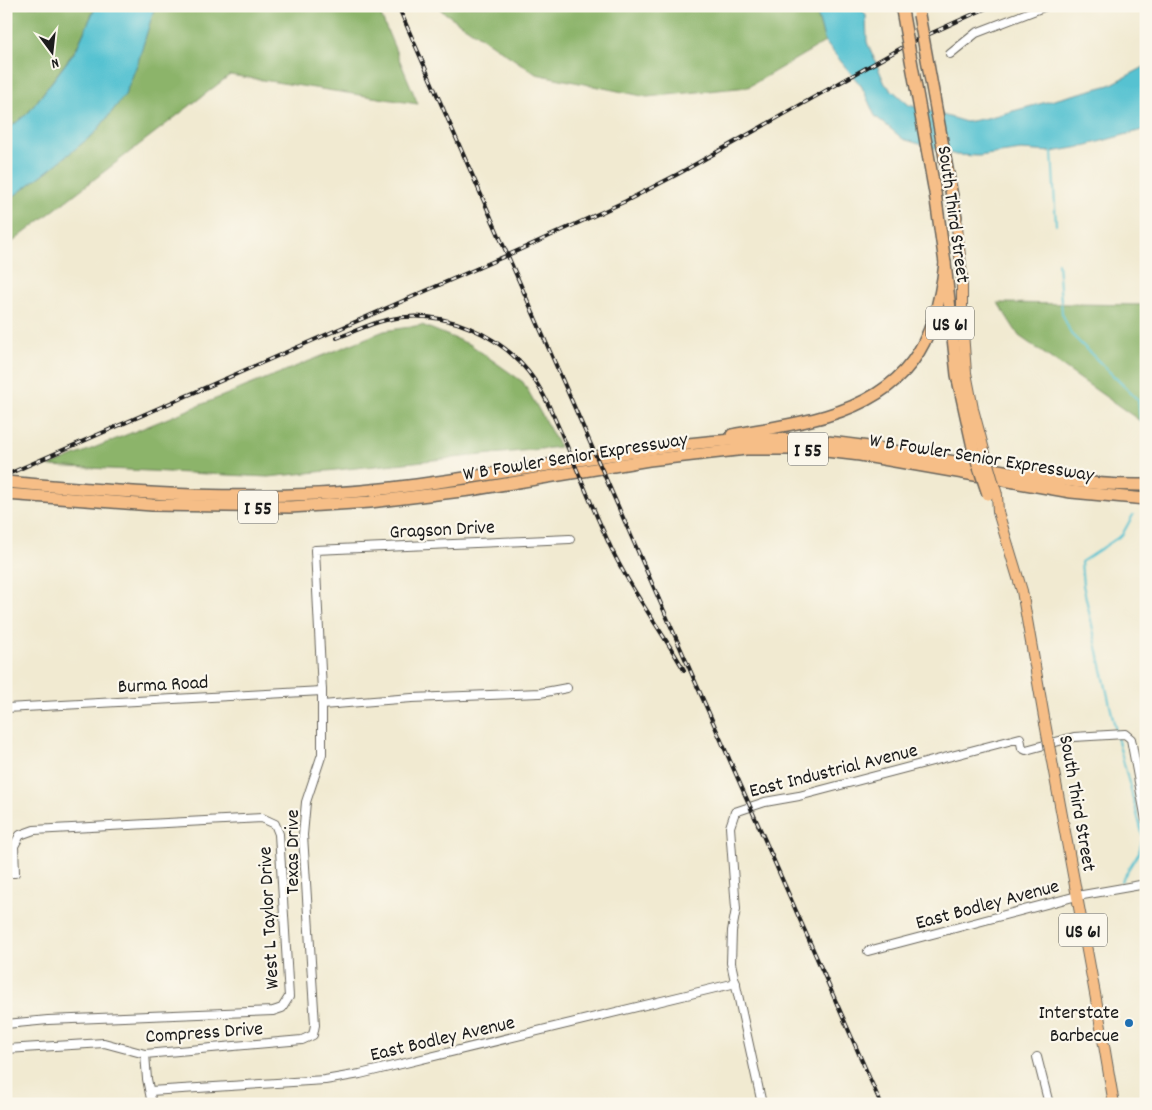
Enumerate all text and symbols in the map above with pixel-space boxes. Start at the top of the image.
north arrow [28,28,78,78]
text: N [49,52,61,73]
street label: South Third Street [929,144,976,285]
road number: US 61 [926,306,974,339]
street label: W B Fowler Senior Expressway [461,426,691,490]
street label: W B Fowler Senior Expressway [867,427,1097,491]
road number: I 55 [788,432,828,466]
road number: I 55 [238,491,278,524]
street label: Gragson Drive [389,514,496,548]
street label: Burma Road [117,670,209,702]
street label: South Third Street [1050,733,1102,874]
street label: East Industrial Avenue [747,737,921,806]
street label: Texas Drive [280,809,308,895]
street label: West L Taylor Drive [252,845,288,990]
street label: East Bodley Avenue [913,873,1063,939]
road number: US 61 [1059,914,1107,946]
place label: Interstate Barbecue [1039,1000,1119,1051]
street label: East Bodley Avenue [368,1010,518,1070]
street label: Compress Drive [144,1016,264,1052]
marker: Interstate Barbecue [1123,1017,1135,1029]

